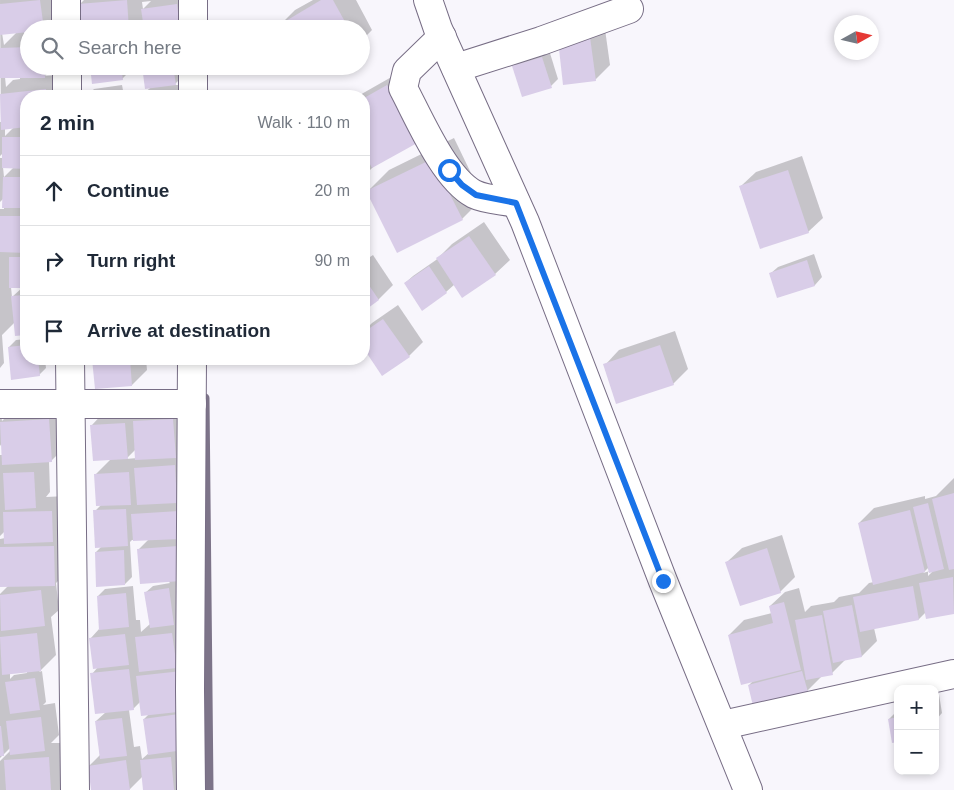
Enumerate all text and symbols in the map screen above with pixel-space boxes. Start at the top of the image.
north arrow [834,15,879,60]
search box [20,20,370,75]
icon: search [38,34,66,62]
text: Search here [78,37,182,58]
text: 2 min [40,111,95,134]
text: Walk · 110 m [258,114,350,131]
route start [438,159,461,182]
icon: ahead [40,177,68,205]
text: Continue [87,180,169,201]
text: 20 m [314,182,350,199]
icon: right [40,247,68,275]
text: Turn right [87,250,175,271]
text: 90 m [314,252,350,269]
icon: arrive [40,317,68,345]
text: Arrive at destination [87,320,271,341]
route end [652,570,675,593]
map controls [894,685,939,775]
button: + [894,685,939,730]
button: − [894,730,939,775]

